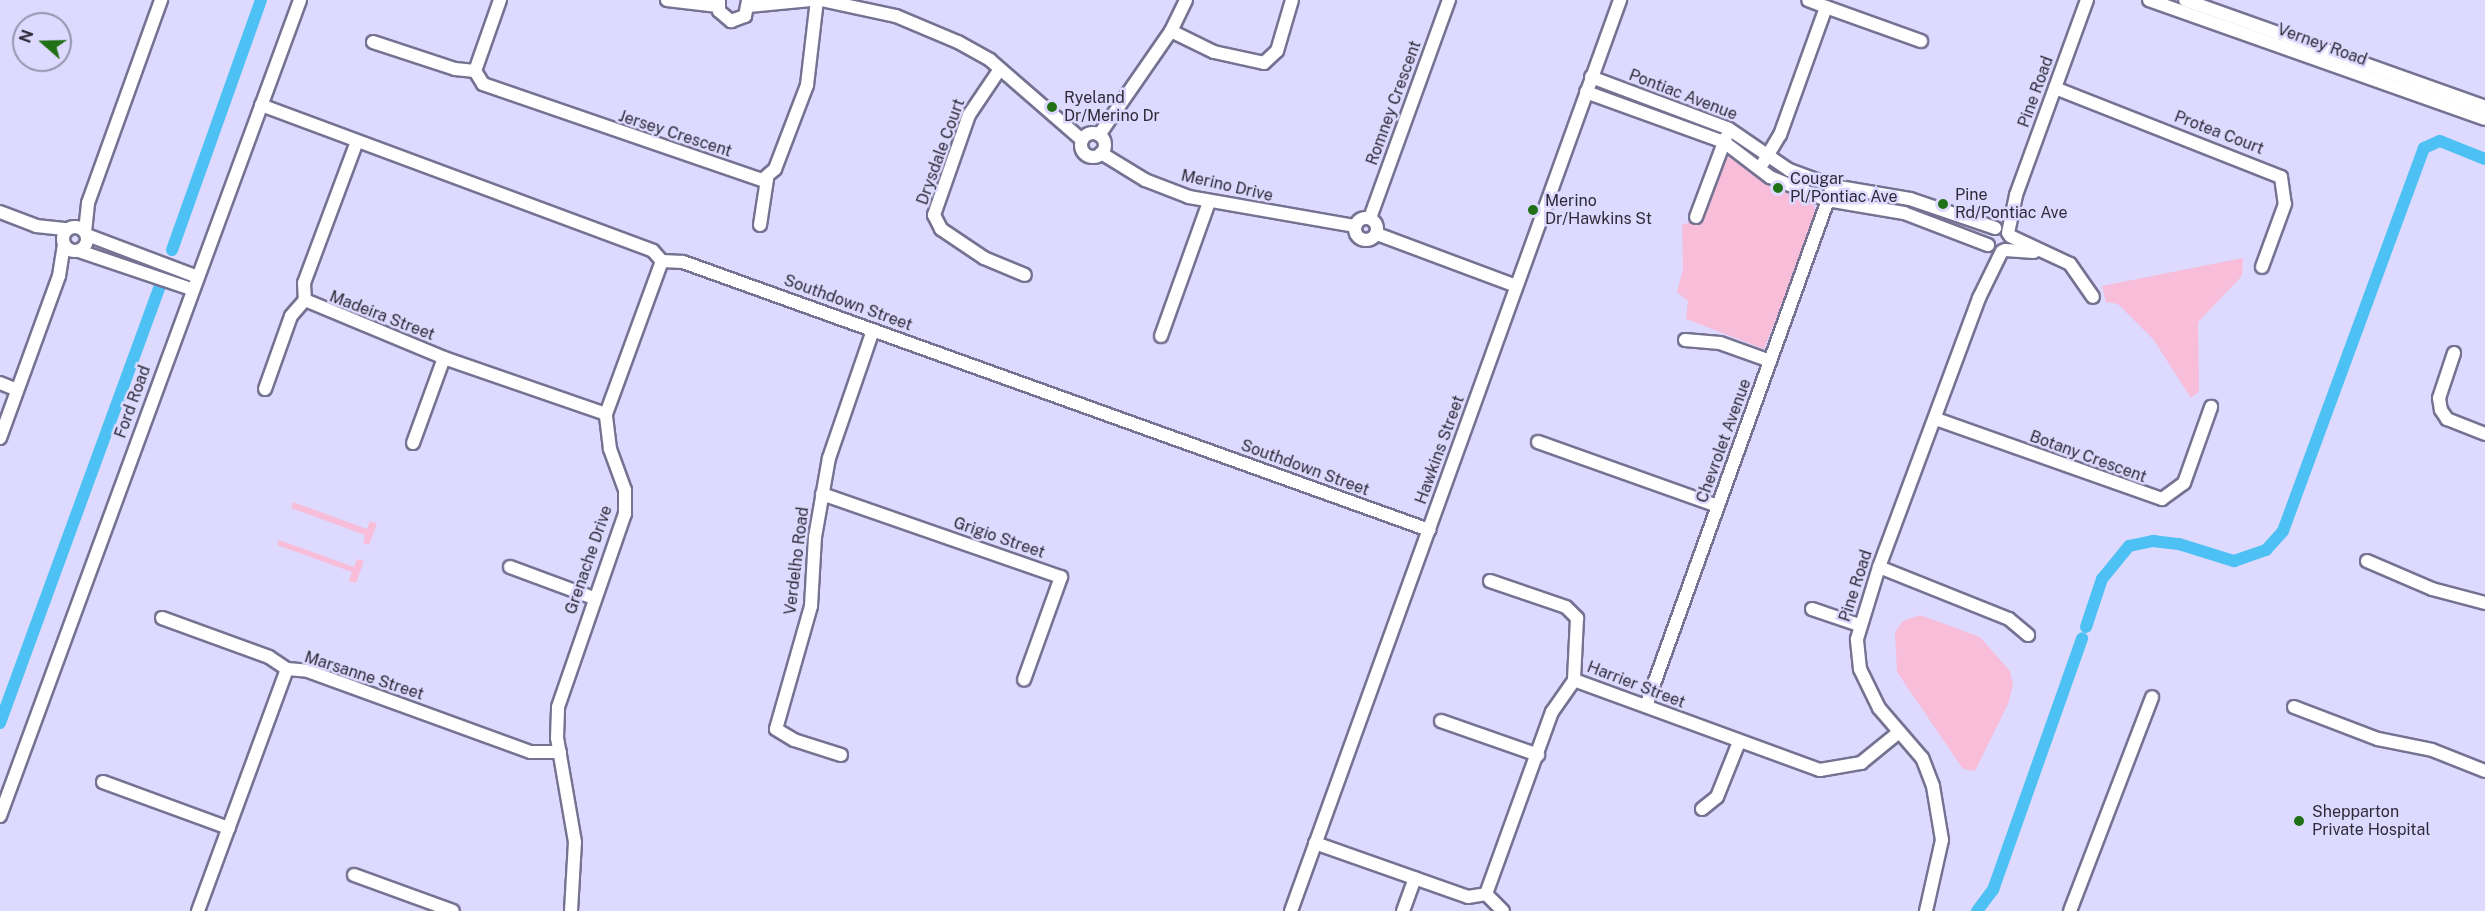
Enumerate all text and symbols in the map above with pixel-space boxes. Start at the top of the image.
north arrow [12,12,72,72]
street label: Verney Road [2275,20,2369,70]
text: N [15,27,38,45]
street label: Romney Crescent [1363,38,1425,168]
street label: Pine Road [2014,54,2058,130]
street label: Pontiac Avenue [1626,66,1740,124]
place label: Ryeland Dr/Merino Dr [1064,88,1160,126]
street label: Drysdale Court [913,96,969,208]
marker: Ryeland Dr/Merino Dr [1045,100,1059,114]
street label: Jersey Crescent [616,107,734,161]
street label: Protea Court [2172,107,2266,159]
street label: Merino Drive [1179,166,1275,206]
place label: Cougar Pl/Pontiac Ave [1790,169,1898,207]
marker: Cougar Pl/Pontiac Ave [1771,181,1785,195]
place label: Pine Rd/Pontiac Ave [1955,185,2068,223]
place label: Merino Dr/Hawkins St [1545,191,1652,229]
marker: Pine Rd/Pontiac Ave [1936,197,1950,211]
marker: Merino Dr/Hawkins St [1526,203,1540,217]
street label: Southdown Street [781,271,915,335]
street label: Madeira Street [327,287,437,345]
street label: Ford Road [111,363,155,441]
street label: Chevrolet Avenue [1693,376,1755,506]
street label: Hawkins Street [1411,393,1469,507]
street label: Botany Crescent [2027,427,2149,487]
street label: Southdown Street [1238,436,1372,500]
street label: Grenache Drive [561,503,617,617]
street label: Verdelho Road [781,506,813,616]
street label: Grigio Street [951,513,1047,563]
street label: Pine Road [1835,548,1877,624]
street label: Marsanne Street [302,648,426,704]
street label: Harrier Street [1584,657,1688,713]
place label: Shepparton Private Hospital [2312,802,2430,840]
marker: Shepparton Private Hospital [2290,812,2308,830]

